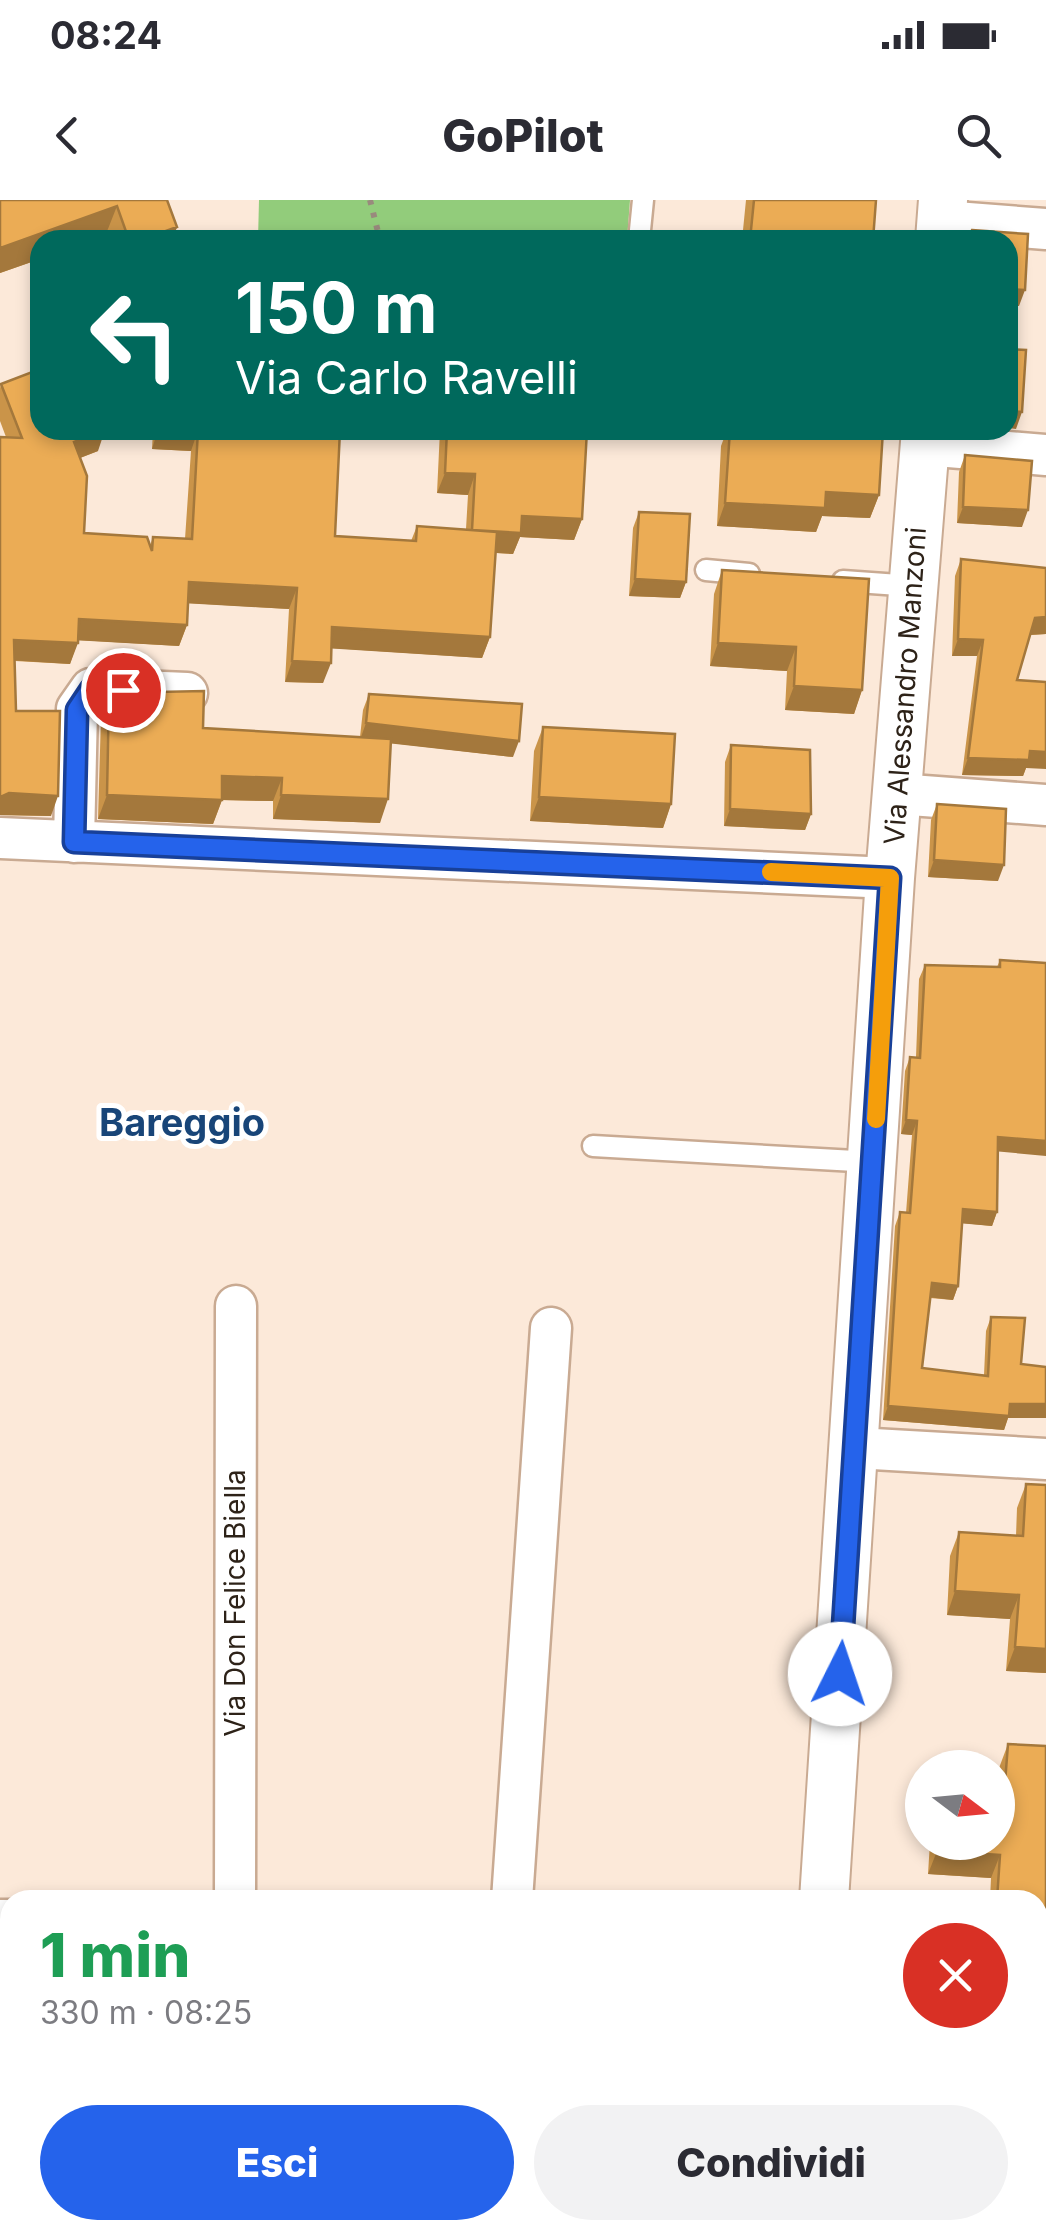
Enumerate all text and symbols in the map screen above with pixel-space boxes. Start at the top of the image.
text: 08:24 [50,12,162,58]
icon: back [40,108,95,163]
text: GoPilot [442,108,604,163]
icon: search [951,108,1006,163]
text: 150 m [235,265,438,350]
icon: left [70,270,200,400]
text: Via Carlo Ravelli [235,350,578,405]
street label: Via Alessandro Manzoni [877,526,933,846]
pin [81,648,166,733]
icon: arrive [96,663,151,718]
district label: Bareggio [99,1099,265,1145]
street label: Via Don Felice Biella [218,1469,252,1737]
position arrow [788,1622,892,1726]
north arrow [905,1750,1015,1860]
map controls [905,1750,1015,1860]
text: 1 min [40,1919,190,1991]
button: close [903,1923,1008,2028]
text: 330 m · 08:25 [40,1993,252,2032]
button: Esci [40,2105,514,2220]
button: Condividi [534,2105,1008,2220]

